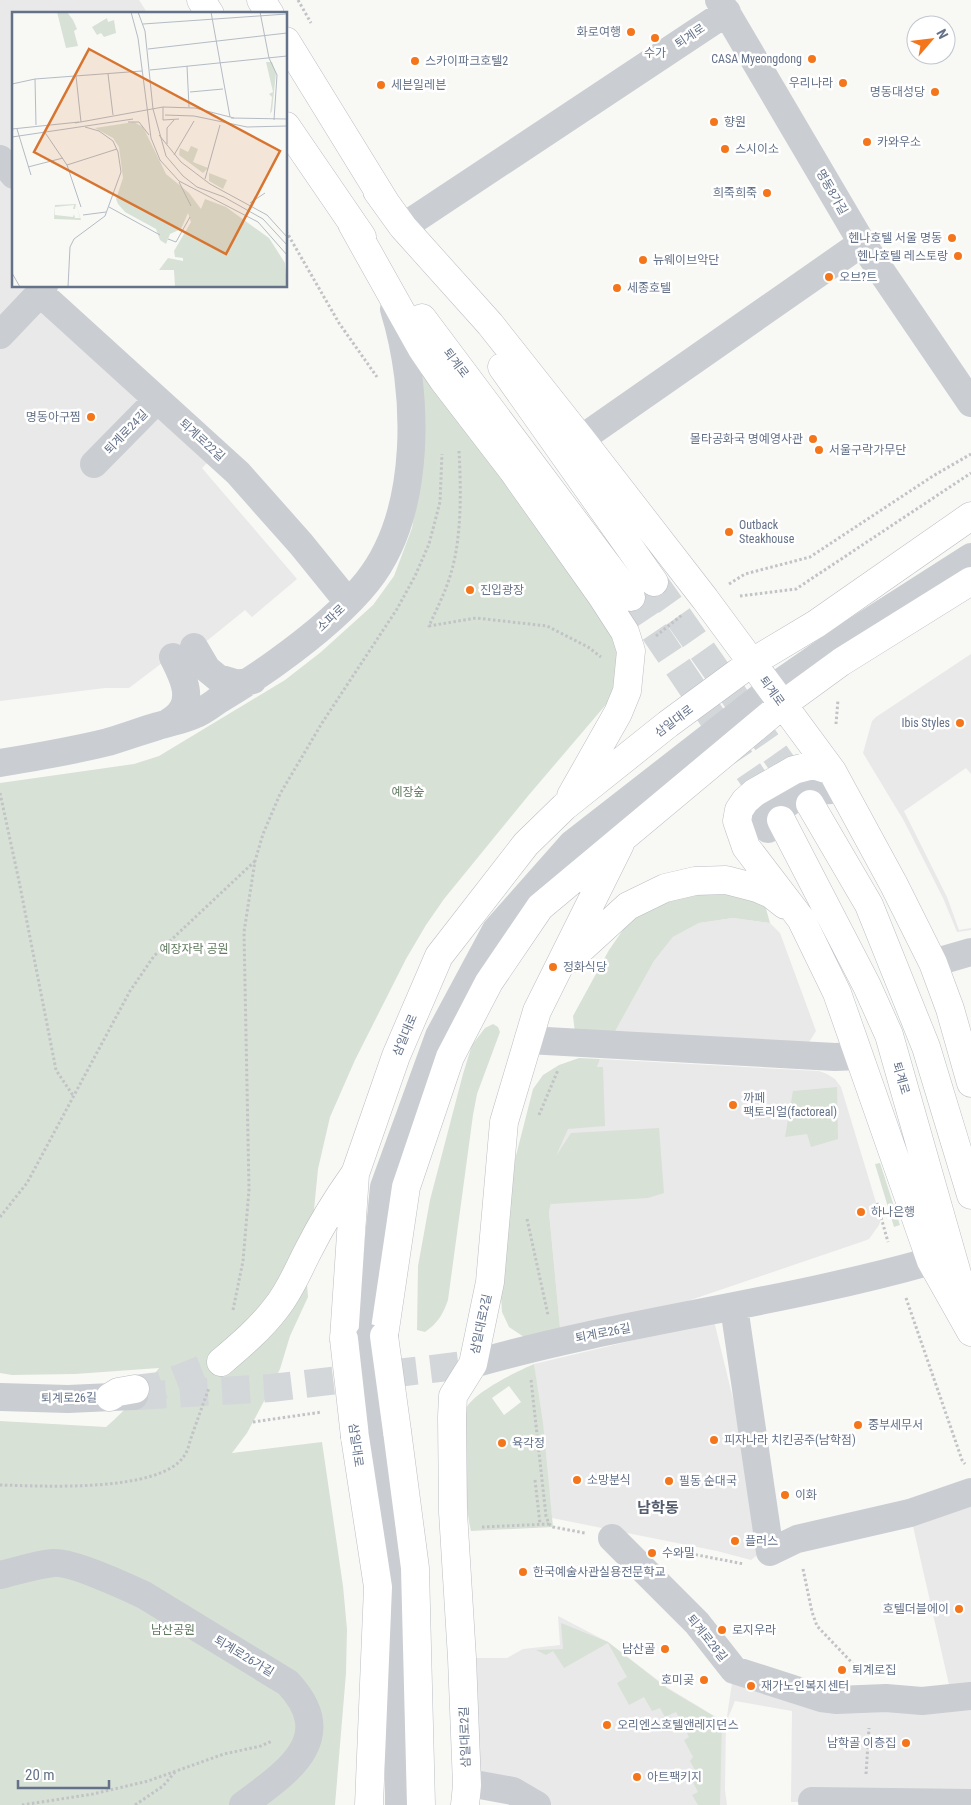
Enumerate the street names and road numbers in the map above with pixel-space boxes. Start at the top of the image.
street label: 퇴계로 [672,21,708,51]
street label: 명동8가길 [813,167,851,217]
street label: 퇴계로 [440,346,472,380]
street label: 퇴계로24길 [102,407,150,457]
street label: 퇴계로22길 [177,416,227,464]
street label: 소파로 [314,602,348,634]
street label: 퇴계로 [757,673,787,709]
street label: 삼일대로 [652,702,696,740]
street label: 삼일대로 [390,1012,420,1058]
street label: 퇴계로 [890,1060,912,1096]
street label: 삼일대로2길 [468,1293,494,1355]
street label: 퇴계로26길 [574,1321,632,1345]
street label: 퇴계로26길 [41,1391,97,1405]
street label: 삼일대로 [346,1422,366,1468]
street label: 퇴계로28길 [684,1612,730,1664]
street label: 퇴계로26가길 [212,1633,276,1679]
street label: 삼일대로2길 [457,1706,473,1768]

